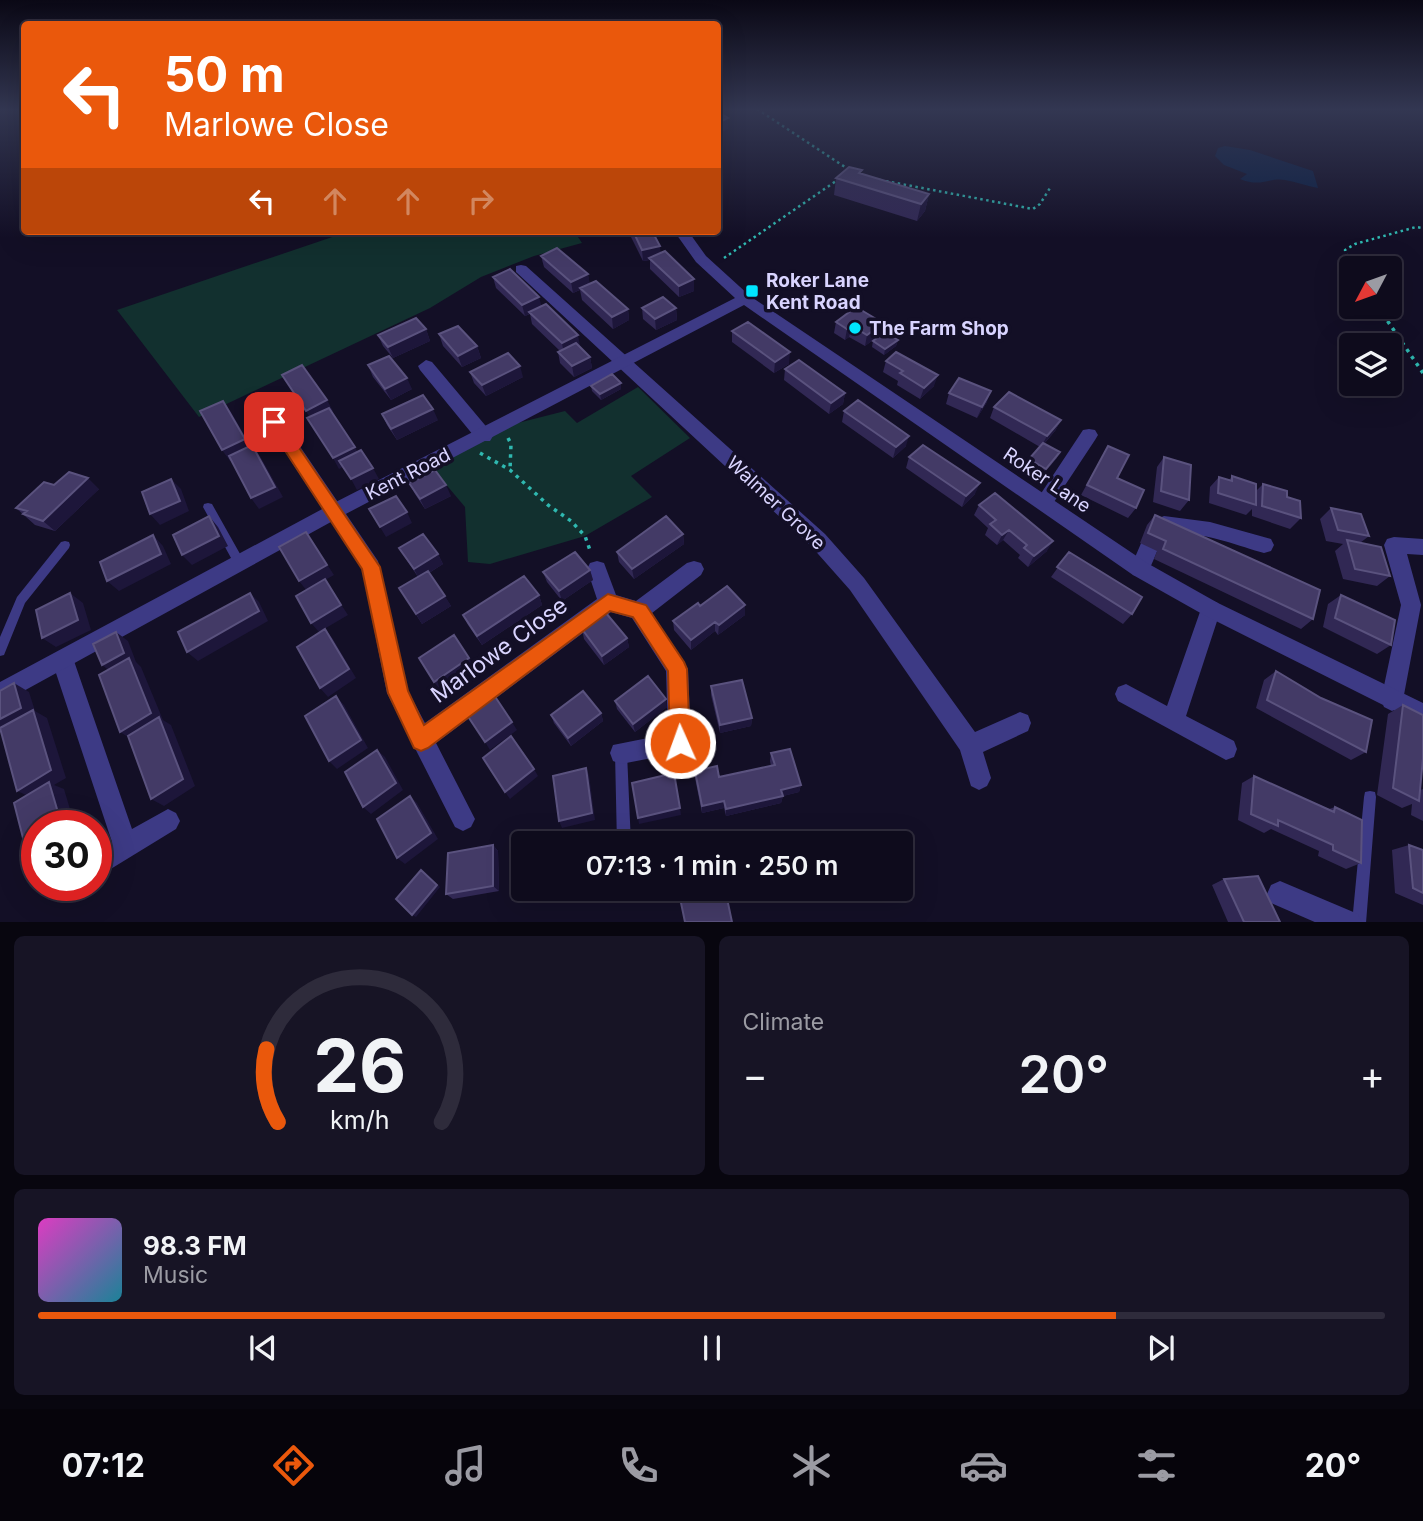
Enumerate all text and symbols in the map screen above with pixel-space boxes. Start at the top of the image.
text: 50 m [164,45,285,104]
icon: left [49,49,140,140]
text: Marlowe Close [164,105,389,144]
icon: left [243,182,281,220]
icon: ahead [316,182,354,220]
icon: ahead [389,182,427,220]
icon: right [462,182,500,220]
north arrow [1339,256,1402,318]
map controls [1339,256,1402,396]
place label: Roker Lane Kent Road [766,269,869,314]
marker: Roker Lane Kent Road [744,283,760,299]
place label: The Farm Shop [869,317,1009,340]
marker: The Farm Shop [847,320,863,336]
button: layers [1339,333,1402,396]
pin [244,392,304,452]
icon: arrive [255,403,293,441]
street label: Roker Lane [999,442,1095,518]
street label: Kent Road [362,443,454,505]
street label: Walmer Grove [722,451,830,555]
street label: Marlowe Close [425,591,573,709]
position arrow [643,706,717,780]
speed limit sign: 30 [21,810,112,901]
text: 07:13 · 1 min · 250 m [586,850,838,881]
text: Climate [743,1008,824,1036]
text: 26 [313,1021,406,1110]
text: 20° [1018,1043,1109,1106]
text: − [743,1052,768,1098]
text: + [1360,1052,1385,1098]
text: km/h [330,1104,389,1134]
text: 98.3 FM [143,1230,247,1261]
text: Music [143,1261,208,1289]
icon: previous [244,1329,282,1367]
icon: pause [693,1329,731,1367]
icon: next [1142,1329,1180,1367]
icon: directions [269,1441,318,1490]
icon: music [441,1441,490,1490]
icon: phone [614,1441,663,1490]
icon: climate [787,1441,836,1490]
icon: car [959,1441,1008,1490]
icon: filters [1132,1441,1181,1490]
text: 07:12 [62,1446,145,1485]
text: 20° [1305,1446,1361,1485]

